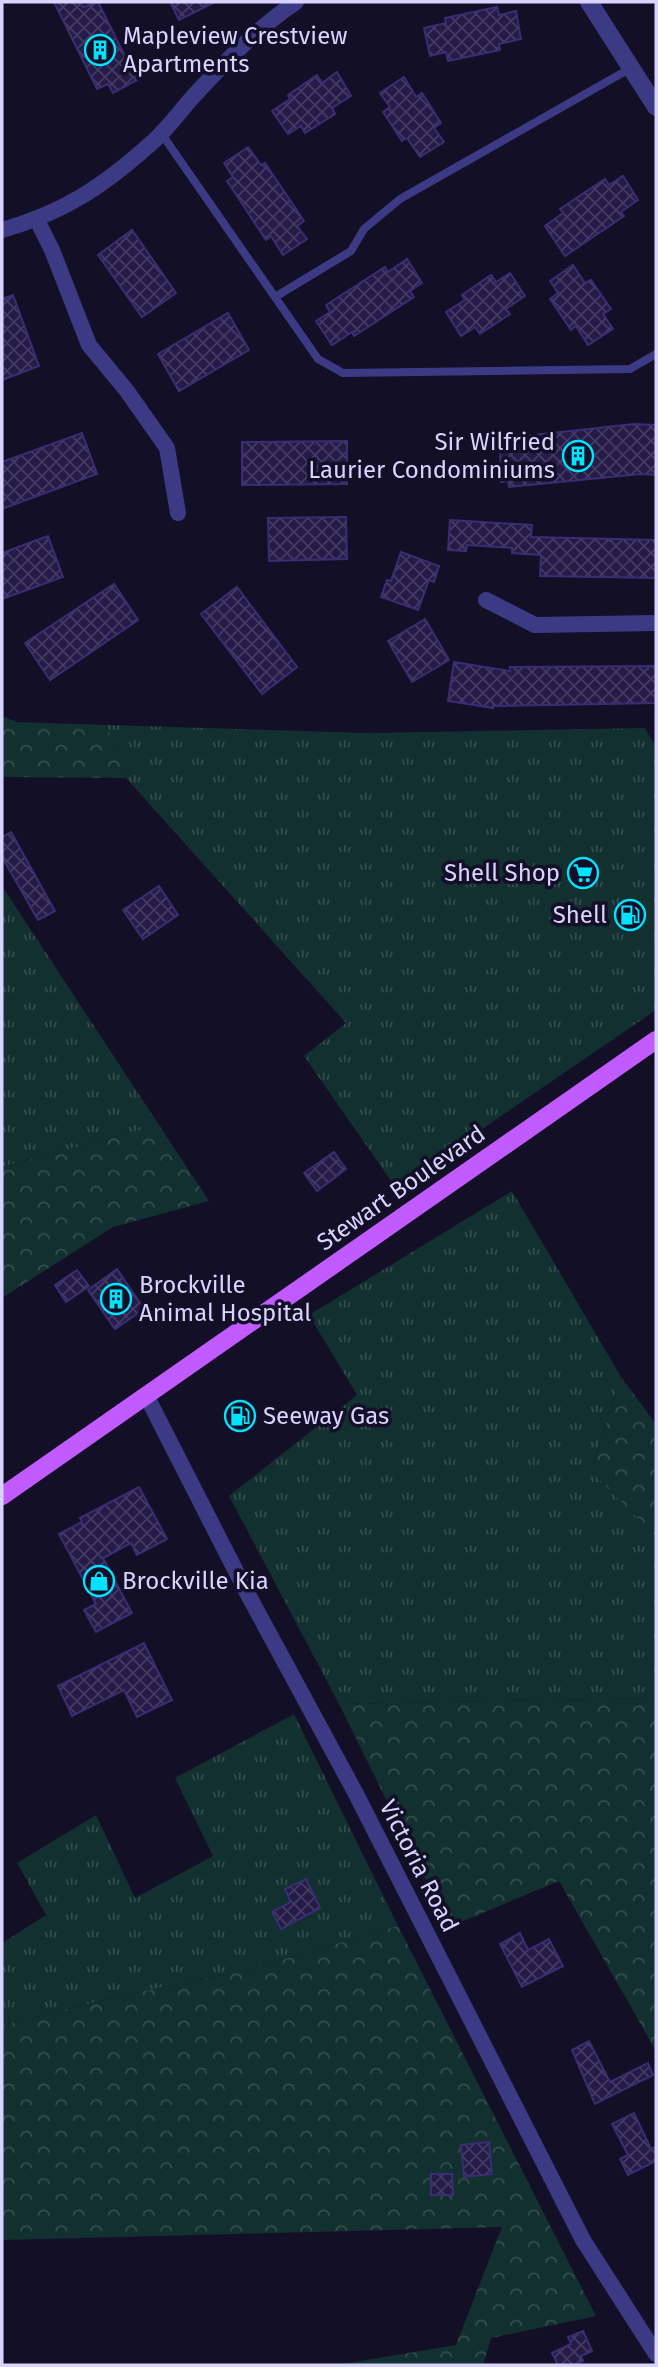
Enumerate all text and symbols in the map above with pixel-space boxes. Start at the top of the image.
place label: Mapleview Crestview Apartments [123,22,347,78]
building icon: Mapleview Crestview Apartments [83,33,117,67]
place label: Sir Wilfried Laurier Condominiums [308,428,555,484]
building icon: Sir Wilfried Laurier Condominiums [561,439,595,473]
supermarket icon: Shell Shop [566,856,600,890]
place label: Shell Shop [444,859,560,887]
fuel station icon: Shell [613,898,647,932]
place label: Shell [553,901,607,929]
street label: Stewart Boulevard [312,1120,490,1256]
place label: Brockville Animal Hospital [139,1271,311,1327]
building icon: Brockville Animal Hospital [99,1282,133,1316]
fuel station icon: Seeway Gas [223,1399,257,1433]
place label: Seeway Gas [263,1402,389,1430]
shop icon: Brockville Kia [82,1564,116,1598]
place label: Brockville Kia [122,1567,269,1595]
street label: Victoria Road [374,1795,464,1937]

